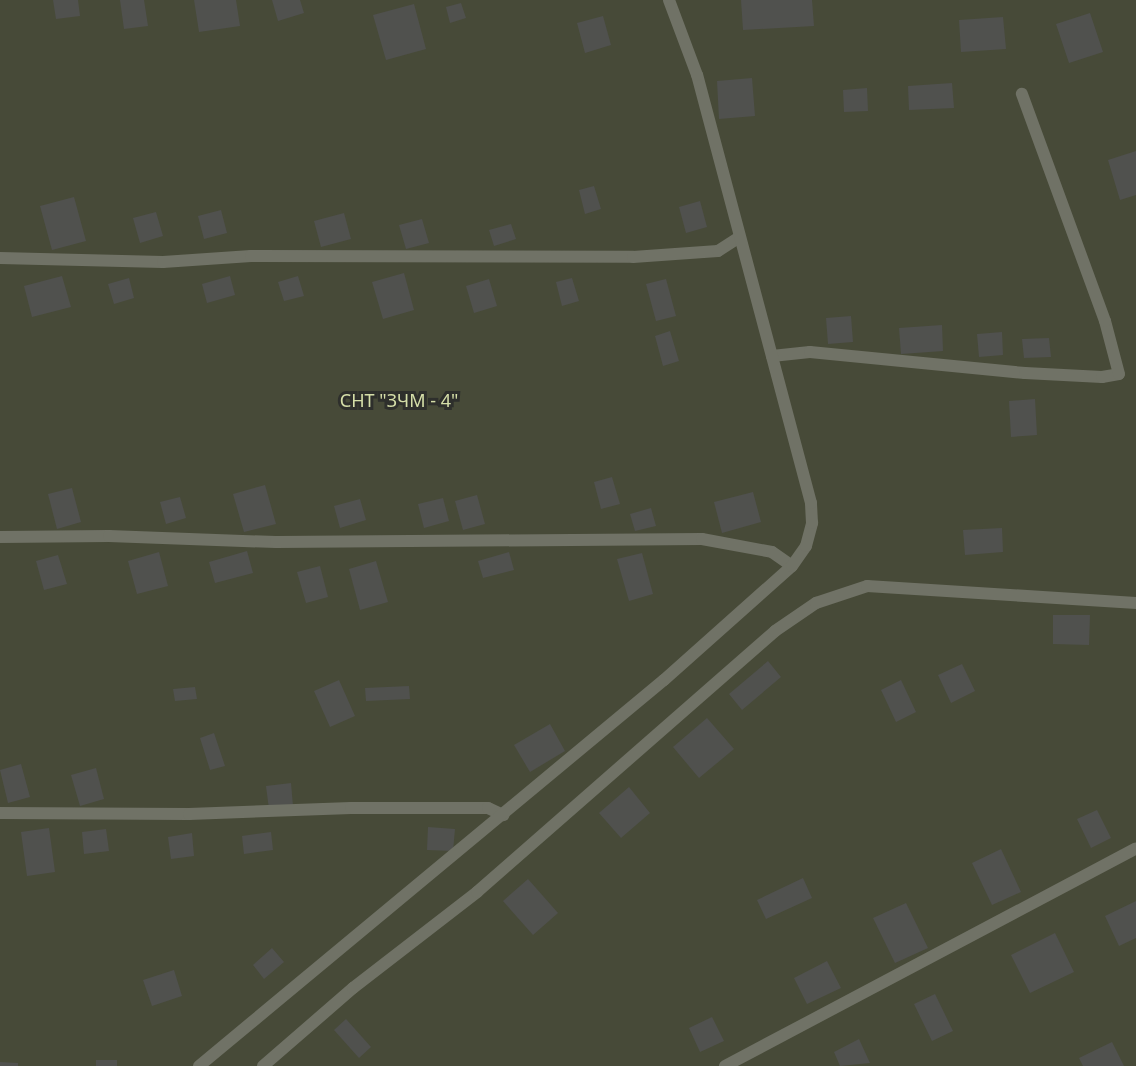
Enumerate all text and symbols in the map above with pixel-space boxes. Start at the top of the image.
park label: СНТ "ЗЧМ - 4" [340,389,458,411]

